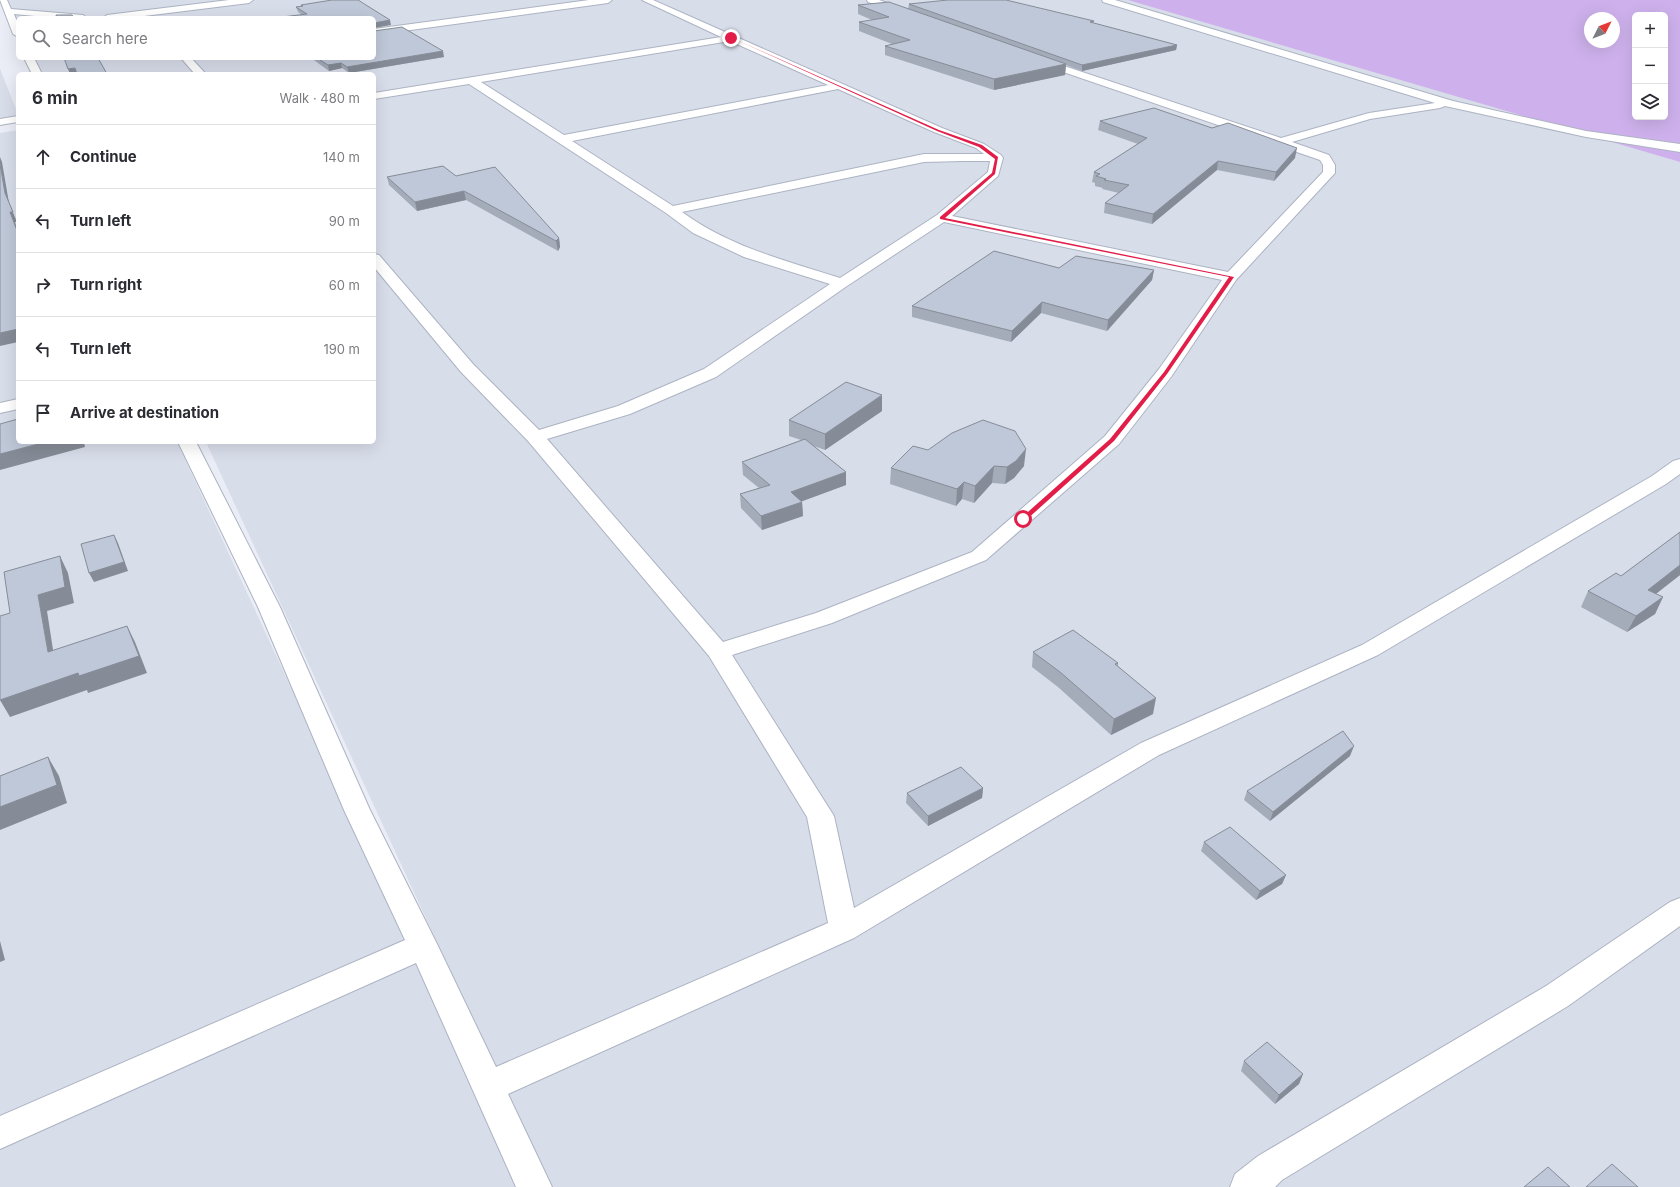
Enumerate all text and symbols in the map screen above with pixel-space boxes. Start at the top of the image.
north arrow [1584,12,1620,48]
map controls [1632,12,1668,120]
button: + [1632,12,1668,48]
search box [16,16,376,60]
icon: search [30,27,52,49]
text: Search here [62,29,148,48]
route end [722,29,740,47]
button: − [1632,48,1668,84]
button: layers [1632,84,1668,120]
text: 6 min [32,88,78,108]
text: Walk · 480 m [280,90,360,106]
icon: ahead [32,146,54,168]
text: Continue [70,147,137,166]
text: 140 m [323,149,360,165]
icon: left [32,210,54,232]
text: Turn left [70,211,131,230]
text: 90 m [329,213,360,229]
icon: right [32,274,54,296]
text: Turn right [70,275,142,294]
text: 60 m [329,277,360,293]
icon: left [32,338,54,360]
text: Turn left [70,339,131,358]
text: 190 m [323,341,360,357]
icon: arrive [32,402,54,424]
text: Arrive at destination [70,403,219,422]
route start [1014,510,1032,528]

